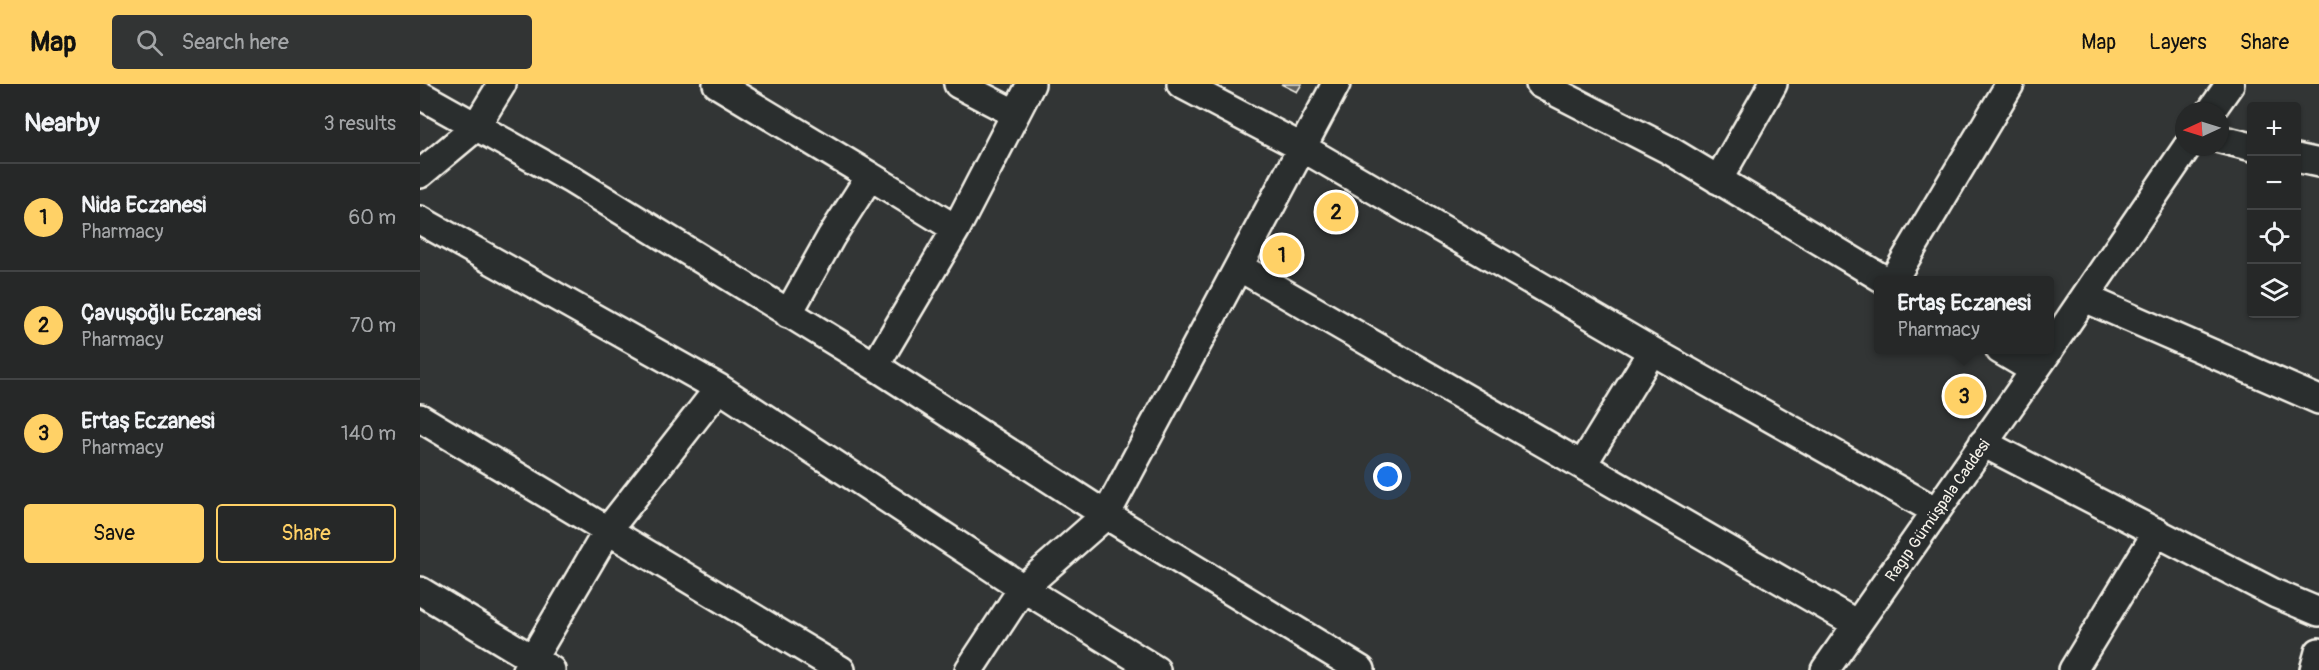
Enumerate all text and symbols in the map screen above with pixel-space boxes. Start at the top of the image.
search box [112,15,532,69]
text: Map [30,25,76,60]
icon: search [133,26,166,59]
text: Search here [181,28,289,56]
text: Map [2081,29,2116,56]
text: Layers [2149,29,2207,56]
text: Share [2240,29,2289,56]
north arrow [2175,102,2229,156]
map controls [2247,102,2301,318]
button: + [2247,102,2301,156]
text: Nearby [24,107,100,139]
text: 3 results [324,111,396,136]
button: − [2247,156,2301,210]
pin: 2 [1316,190,1356,234]
text: Nida Eczanesi [81,191,206,219]
text: 1 [40,205,47,230]
text: 60 m [349,205,396,230]
button: locate [2247,210,2301,264]
text: Pharmacy [81,219,164,244]
pin: 1 [1262,232,1302,278]
button: layers [2247,264,2301,318]
popup [1874,276,2054,354]
text: Ertaş Eczanesi [1897,289,2031,317]
text: Çavuşoğlu Eczanesi [81,299,261,327]
text: 2 [38,313,49,338]
text: 70 m [350,313,396,338]
text: Pharmacy [1897,317,1980,342]
text: Pharmacy [81,327,164,352]
pin: 3 [1944,374,1984,418]
text: Ertaş Eczanesi [81,407,215,435]
text: 3 [38,421,49,446]
text: 140 m [341,421,396,446]
text: Pharmacy [81,435,164,460]
street label: Ragıp Gümüşpala Caddesi [1881,435,1995,586]
your location [1373,462,1402,491]
button: Save [24,504,204,563]
button: Share [216,504,396,563]

